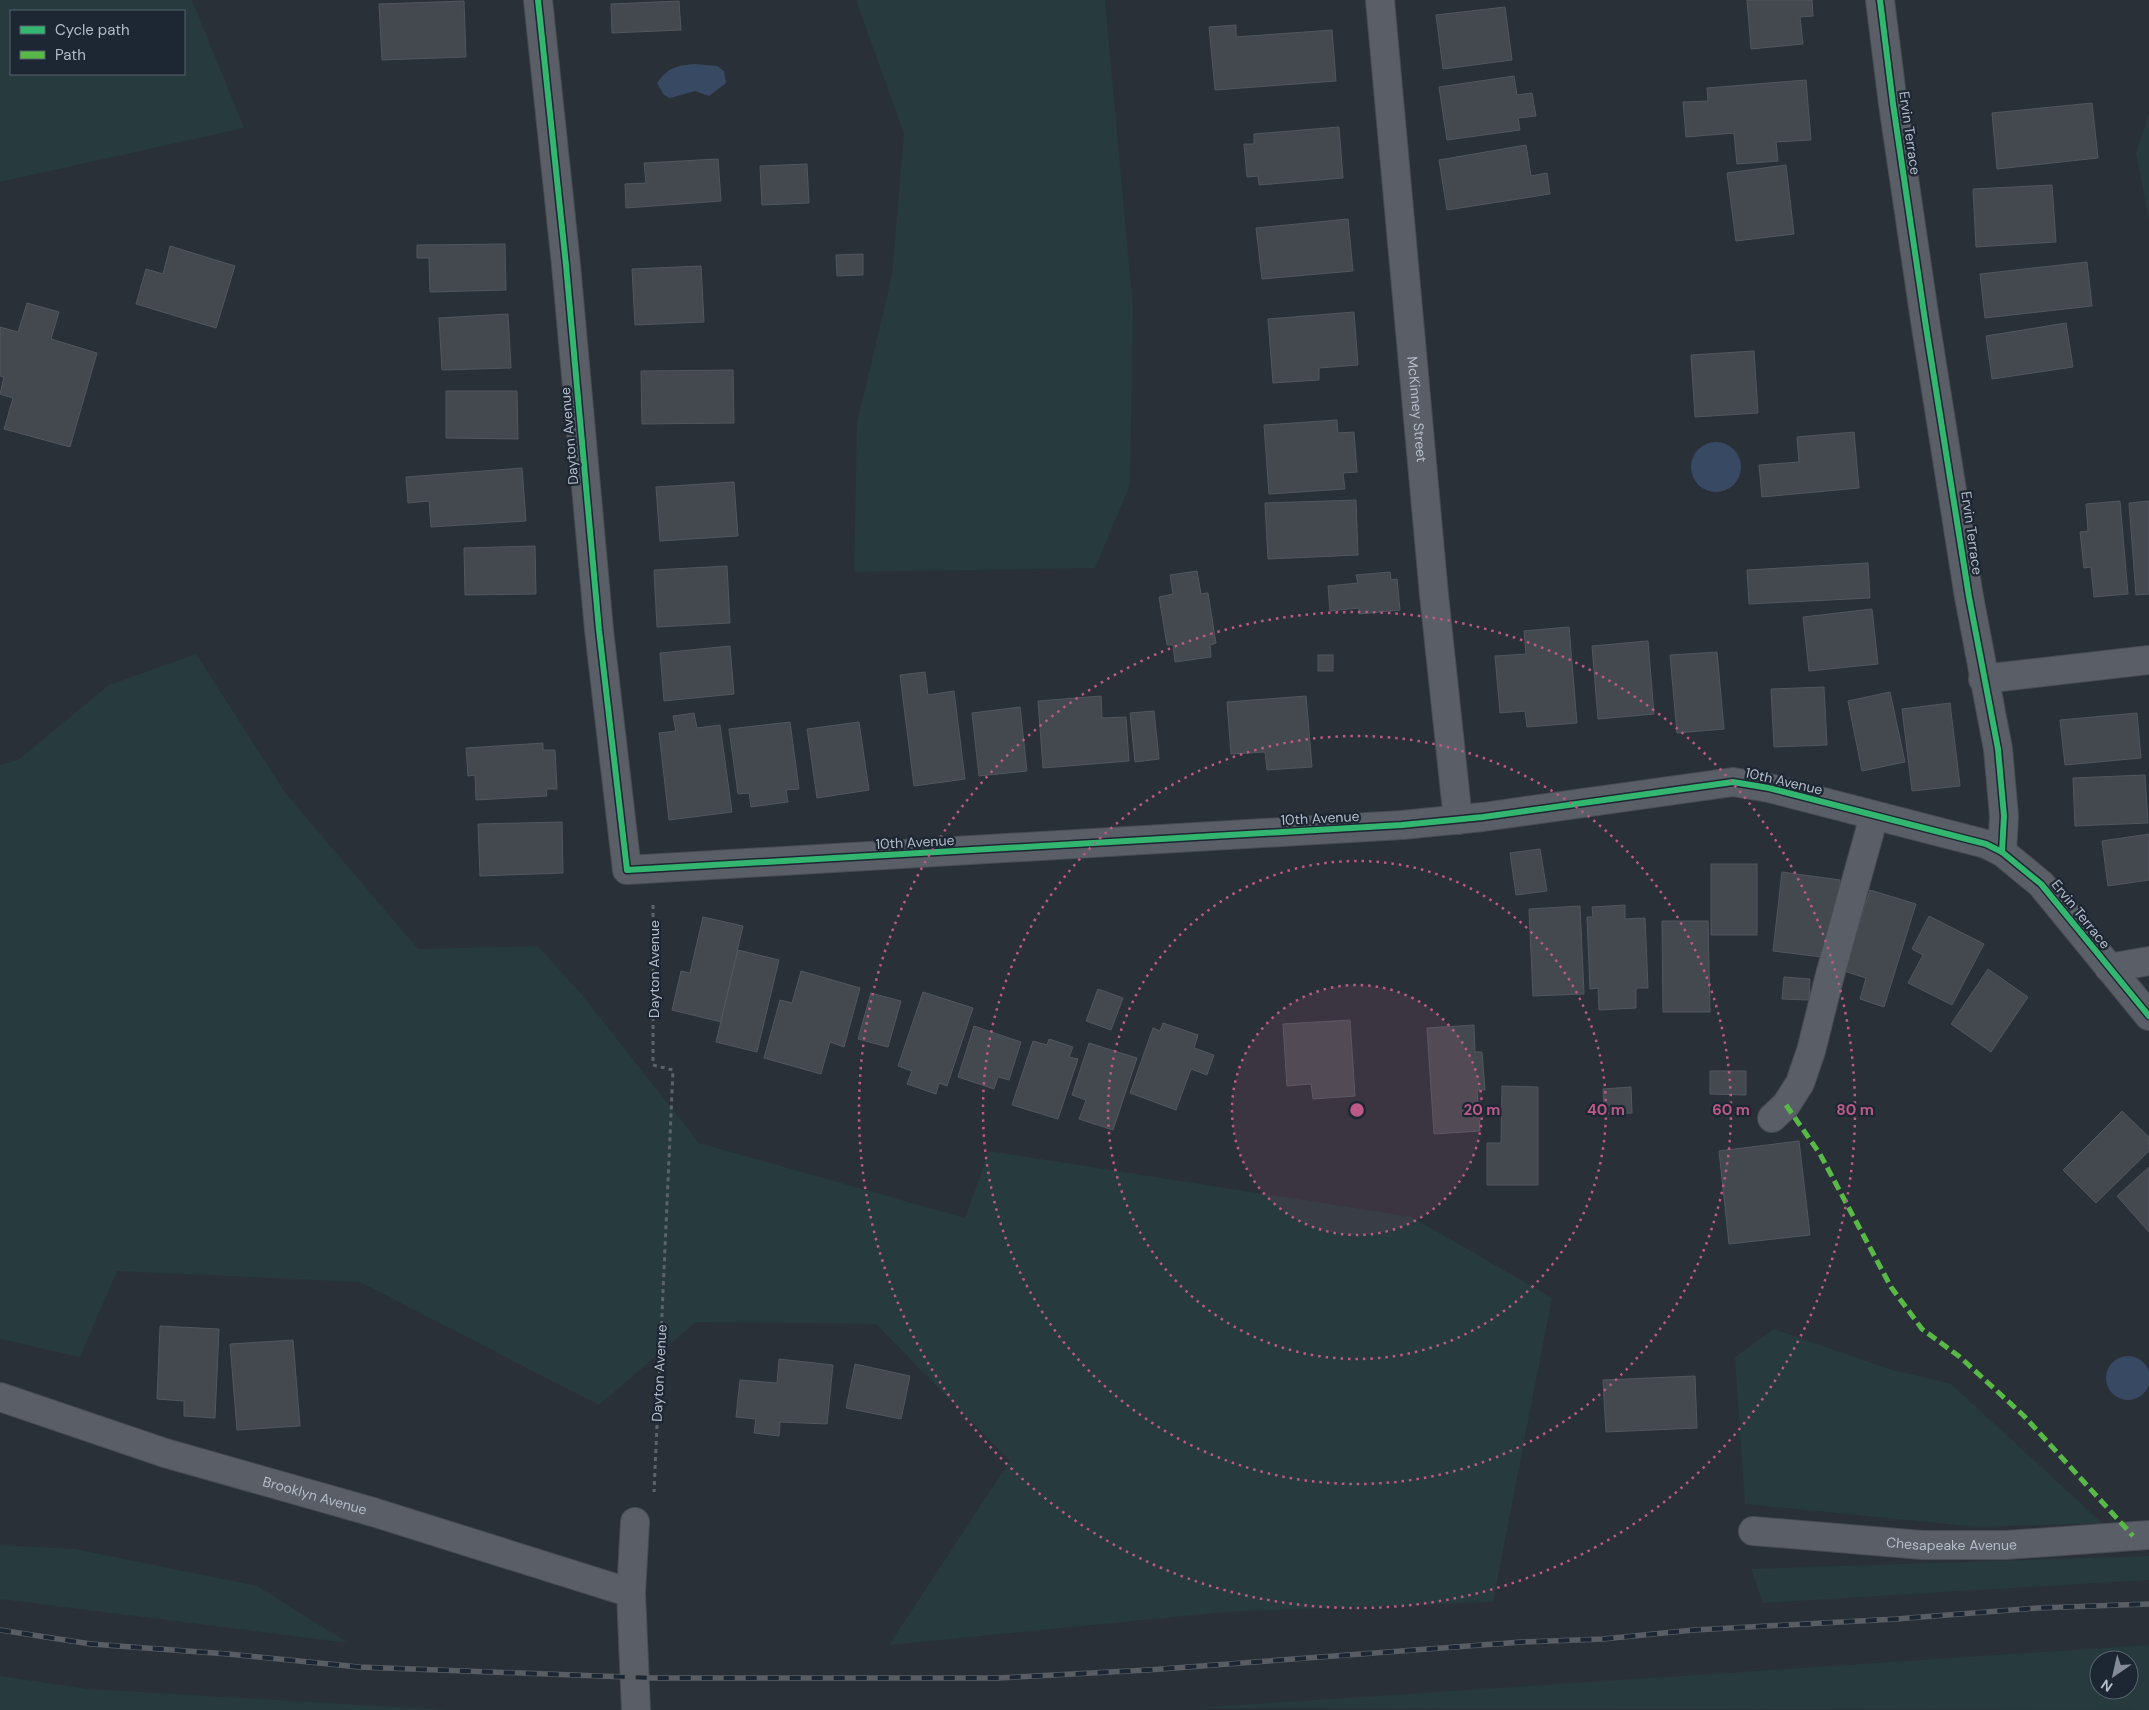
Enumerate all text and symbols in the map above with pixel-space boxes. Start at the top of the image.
legend [10,10,185,75]
text: Cycle path [55,20,130,40]
text: Path [55,45,86,65]
street label: Ervin Terrace [1895,90,1925,176]
street label: McKinney Street [1403,356,1431,463]
street label: Dayton Avenue [556,386,582,485]
street label: Ervin Terrace [1957,490,1987,576]
street label: 10th Avenue [1744,763,1824,799]
street label: 10th Avenue [1280,807,1360,829]
street label: 10th Avenue [875,831,955,853]
street label: Ervin Terrace [2048,876,2114,952]
street label: Dayton Avenue [645,920,663,1018]
text: 20 m [1464,1100,1500,1120]
text: 40 m [1587,1100,1625,1120]
text: 60 m [1712,1100,1750,1120]
text: 80 m [1836,1100,1874,1120]
centre of rings [1348,1101,1366,1119]
street label: Dayton Avenue [647,1324,671,1422]
street label: Brooklyn Avenue [261,1472,369,1519]
street label: Chesapeake Avenue [1885,1533,2018,1554]
north arrow [2089,1650,2139,1700]
text: N [2097,1675,2116,1696]

